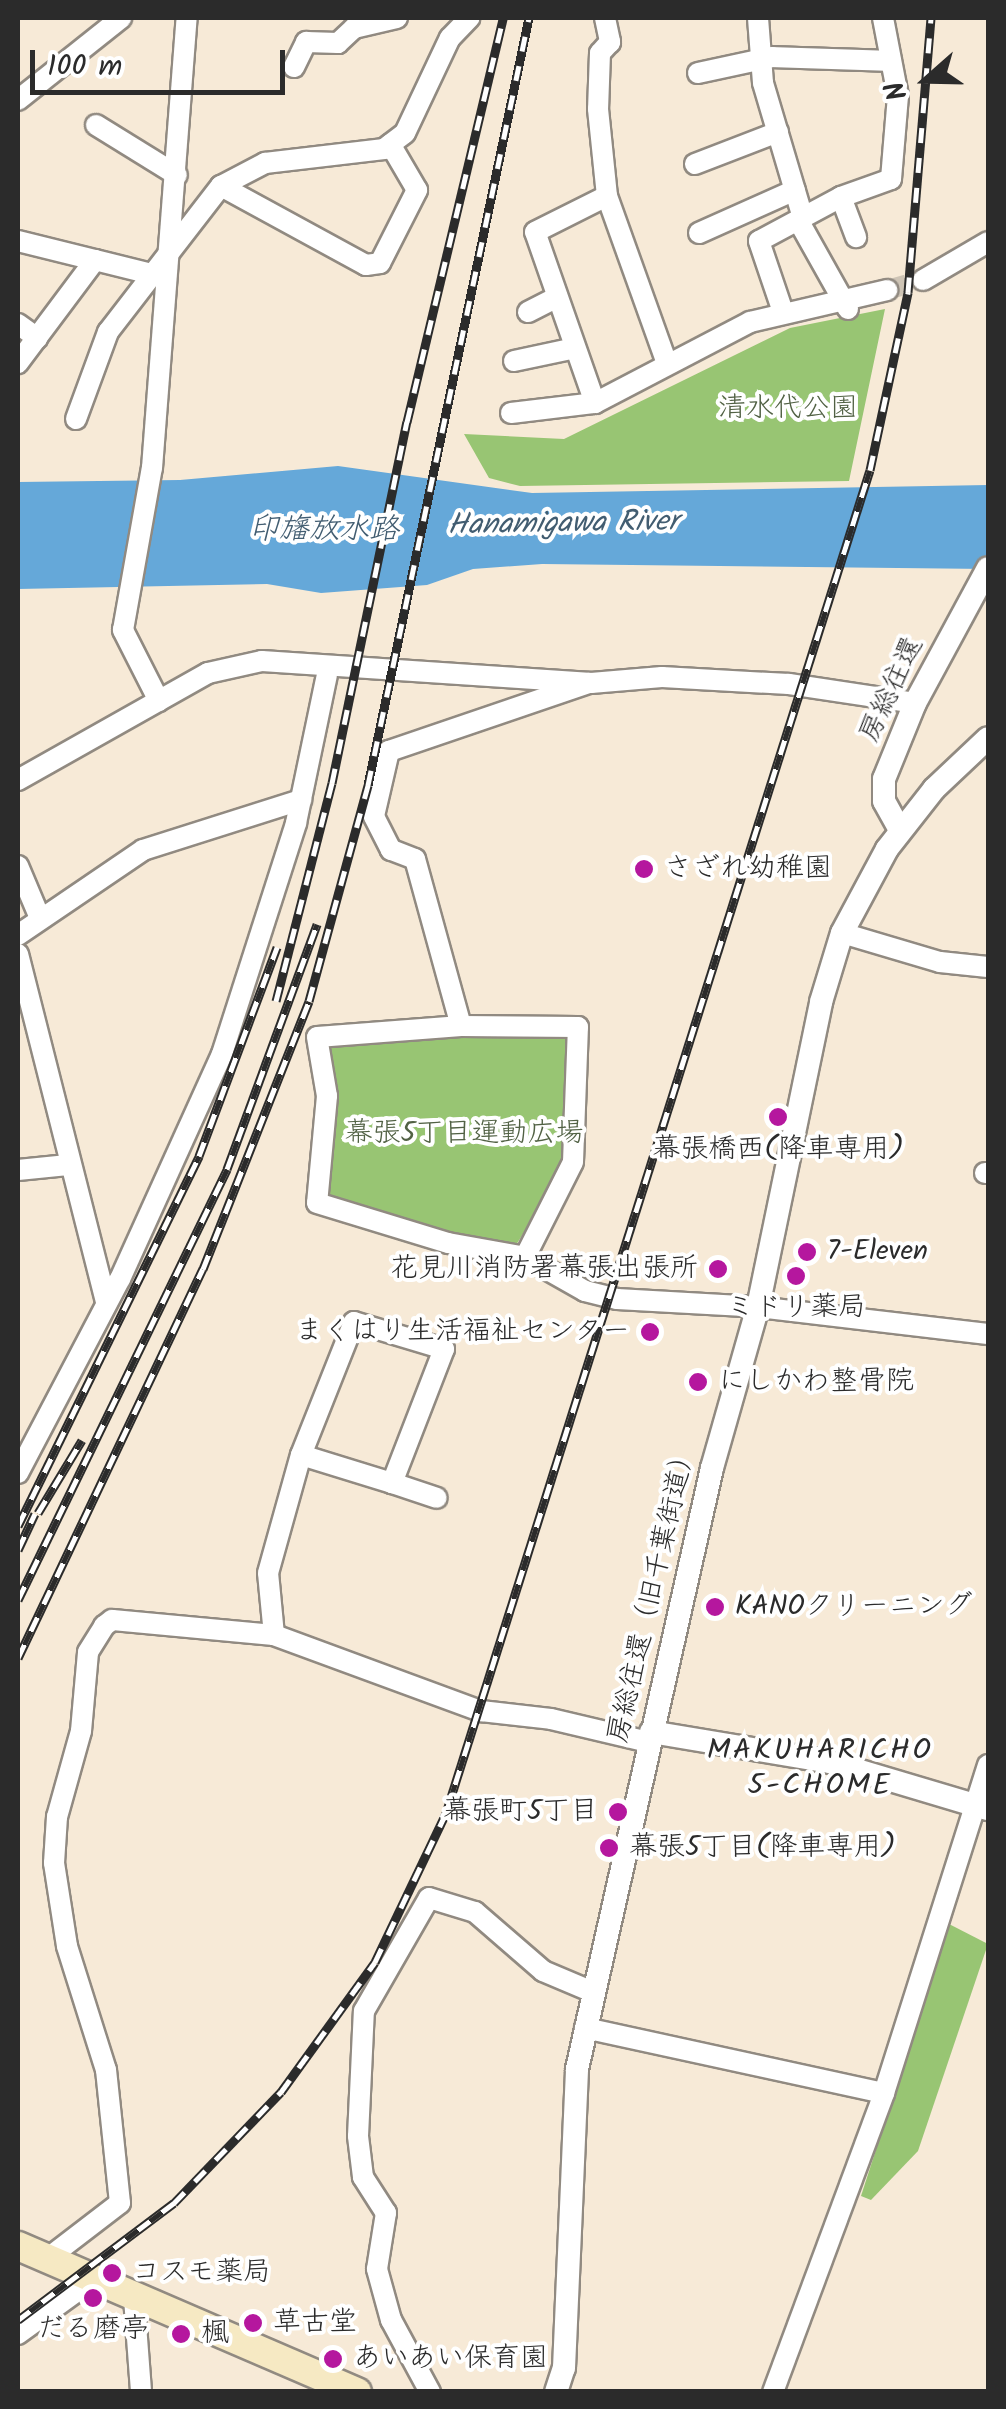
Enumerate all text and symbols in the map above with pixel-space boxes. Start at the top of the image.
scale bar [35,30,290,92]
north arrow [876,30,976,130]
text: 100 m [47,43,122,91]
text: N [873,74,922,106]
park label: 清水代公園 [718,392,858,426]
water label: Hanamigawa River [447,504,679,544]
water label: 印旛放水路 [249,512,399,548]
street label: 房総往還 [853,632,931,748]
place label: さざれ幼稚園 [664,852,832,886]
marker: さざれ幼稚園 [633,858,655,880]
marker: 幕張橋西(降車専用) [767,1106,789,1128]
park label: 幕張5丁目運動広場 [344,1117,584,1151]
place label: 幕張橋西(降車専用) [652,1133,904,1167]
place label: 7-Eleven [827,1235,928,1269]
marker: 7-Eleven [796,1241,818,1263]
place label: 花見川消防署幕張出張所 [390,1252,698,1286]
marker: 花見川消防署幕張出張所 [707,1258,729,1280]
marker: ミドリ薬局 [785,1265,807,1287]
place label: ミドリ薬局 [726,1291,866,1325]
place label: まくはり生活福祉センター [294,1315,630,1349]
marker: まくはり生活福祉センター [639,1321,661,1343]
place label: にしかわ整骨院 [718,1365,914,1399]
marker: にしかわ整骨院 [687,1371,709,1393]
street label: 房総往還（旧千葉街道） [602,1439,704,1747]
place label: KANOクリーニング [735,1590,973,1624]
marker: KANOクリーニング [704,1596,726,1618]
district label: MAKUHARICHO 5-CHOME [707,1733,933,1804]
place label: 幕張町5丁目 [443,1795,598,1829]
marker: 幕張町5丁目 [607,1801,629,1823]
place label: 幕張5丁目(降車専用) [629,1831,896,1865]
marker: 幕張5丁目(降車専用) [598,1837,620,1859]
place label: コスモ薬局 [132,2256,272,2290]
marker: コスモ薬局 [101,2262,123,2284]
marker: だる磨亭 [82,2287,104,2309]
place label: 草古堂 [273,2306,357,2340]
marker: 草古堂 [242,2312,264,2334]
place label: だる磨亭 [37,2313,149,2347]
place label: 楓 [201,2317,229,2351]
marker: 楓 [170,2323,192,2345]
place label: あいあい保育園 [353,2342,549,2376]
marker: あいあい保育園 [322,2348,344,2370]

